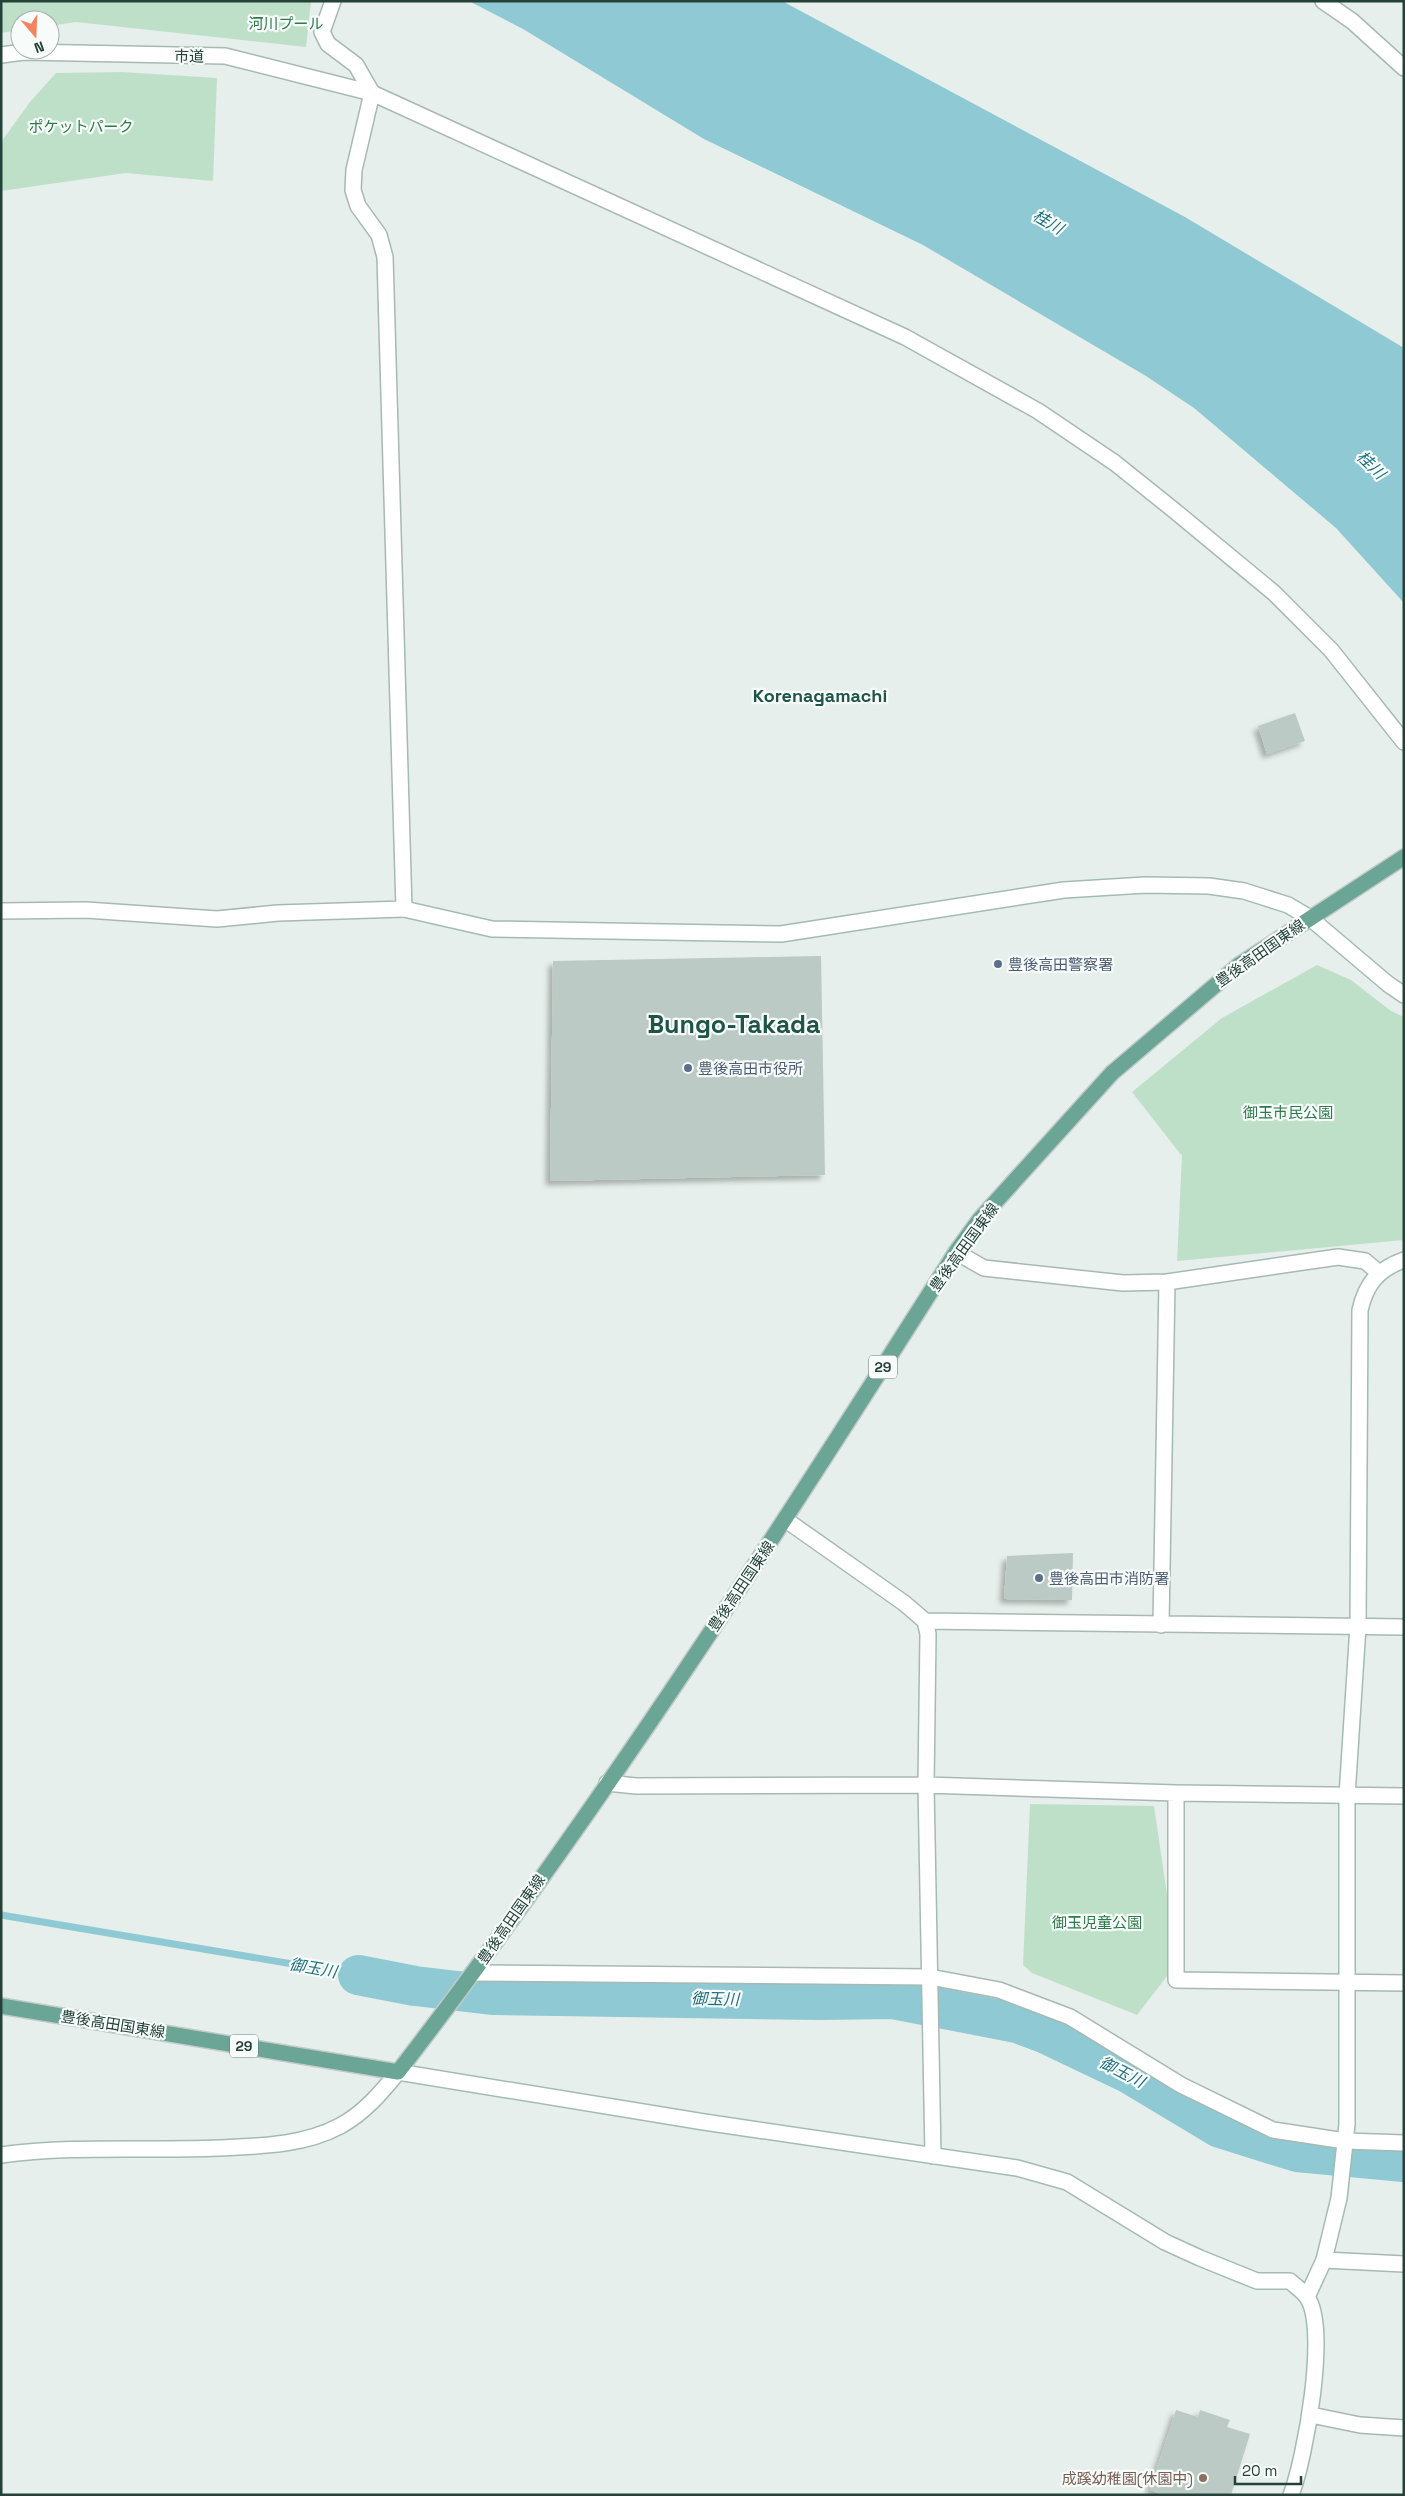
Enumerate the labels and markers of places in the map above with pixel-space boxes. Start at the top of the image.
place label: 豊後高田警察署 [1008,955,1113,974]
marker: 豊後高田警察署 [992,958,1004,970]
place label: 豊後高田市役所 [698,1059,803,1078]
marker: 豊後高田市役所 [682,1062,694,1074]
place label: 豊後高田市消防署 [1049,1569,1169,1588]
marker: 豊後高田市消防署 [1033,1572,1045,1584]
place label: 成蹊幼稚園(休園中) [1062,2469,1193,2489]
marker: 成蹊幼稚園(休園中) [1197,2472,1209,2484]

